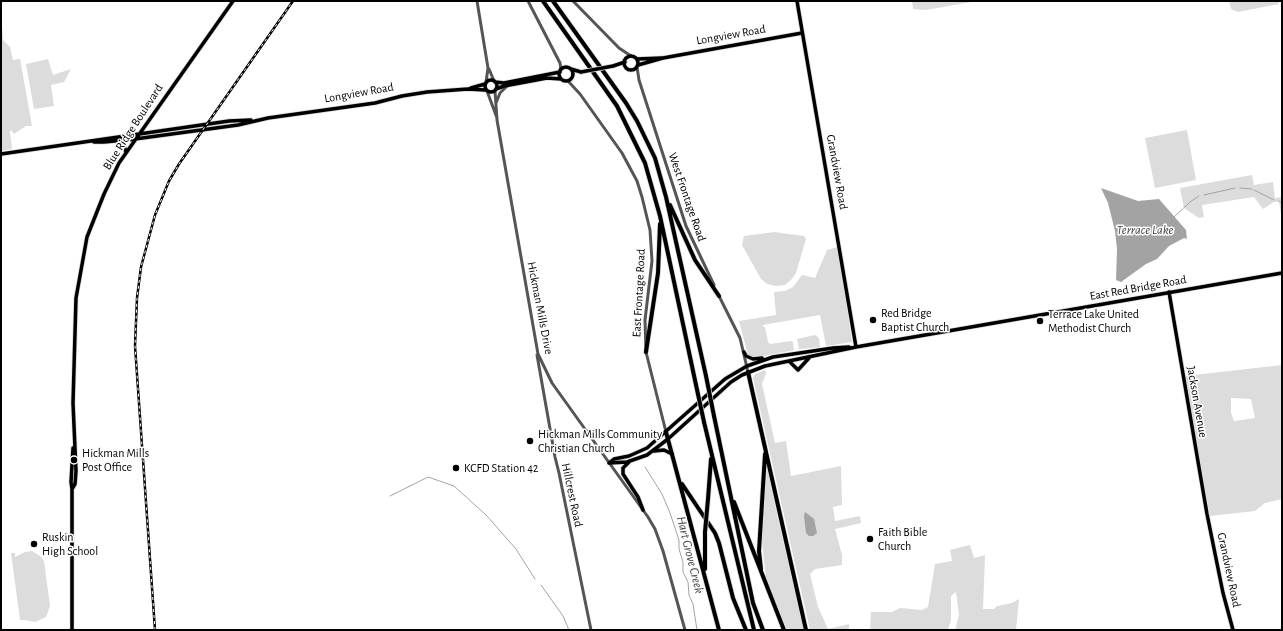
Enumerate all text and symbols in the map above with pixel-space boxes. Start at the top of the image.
street label: Longview Road [695,22,767,48]
street label: Longview Road [323,80,395,106]
street label: Blue Ridge Boulevard [100,81,166,173]
street label: Grandview Road [823,133,851,211]
street label: West Frontage Road [665,151,709,243]
water label: Terrace Lake [1116,222,1174,238]
street label: East Frontage Road [629,248,649,338]
street label: Hickman Mills Drive [524,260,556,356]
street label: East Red Bridge Road [1089,272,1187,304]
place label: Red Bridge Baptist Church [881,306,949,334]
place label: Terrace Lake United Methodist Church [1048,307,1139,335]
marker: Red Bridge Baptist Church [868,315,878,325]
marker: Terrace Lake United Methodist Church [1035,316,1045,326]
street label: Jackson Avenue [1184,365,1210,439]
place label: Hickman Mills Community Christian Church [538,427,662,455]
marker: Hickman Mills Community Christian Church [525,436,535,446]
place label: Hickman Mills Post Office [82,446,149,474]
marker: Hickman Mills Post Office [69,455,79,465]
place label: KCFD Station 42 [464,461,538,475]
street label: Hillcrest Road [558,462,586,528]
marker: KCFD Station 42 [451,463,461,473]
water label: Hart Grove Creek [673,515,707,595]
place label: Faith Bible Church [878,525,927,553]
place label: Ruskin High School [42,530,98,558]
street label: Grandview Road [1214,531,1244,609]
marker: Faith Bible Church [865,534,875,544]
marker: Ruskin High School [29,539,39,549]

